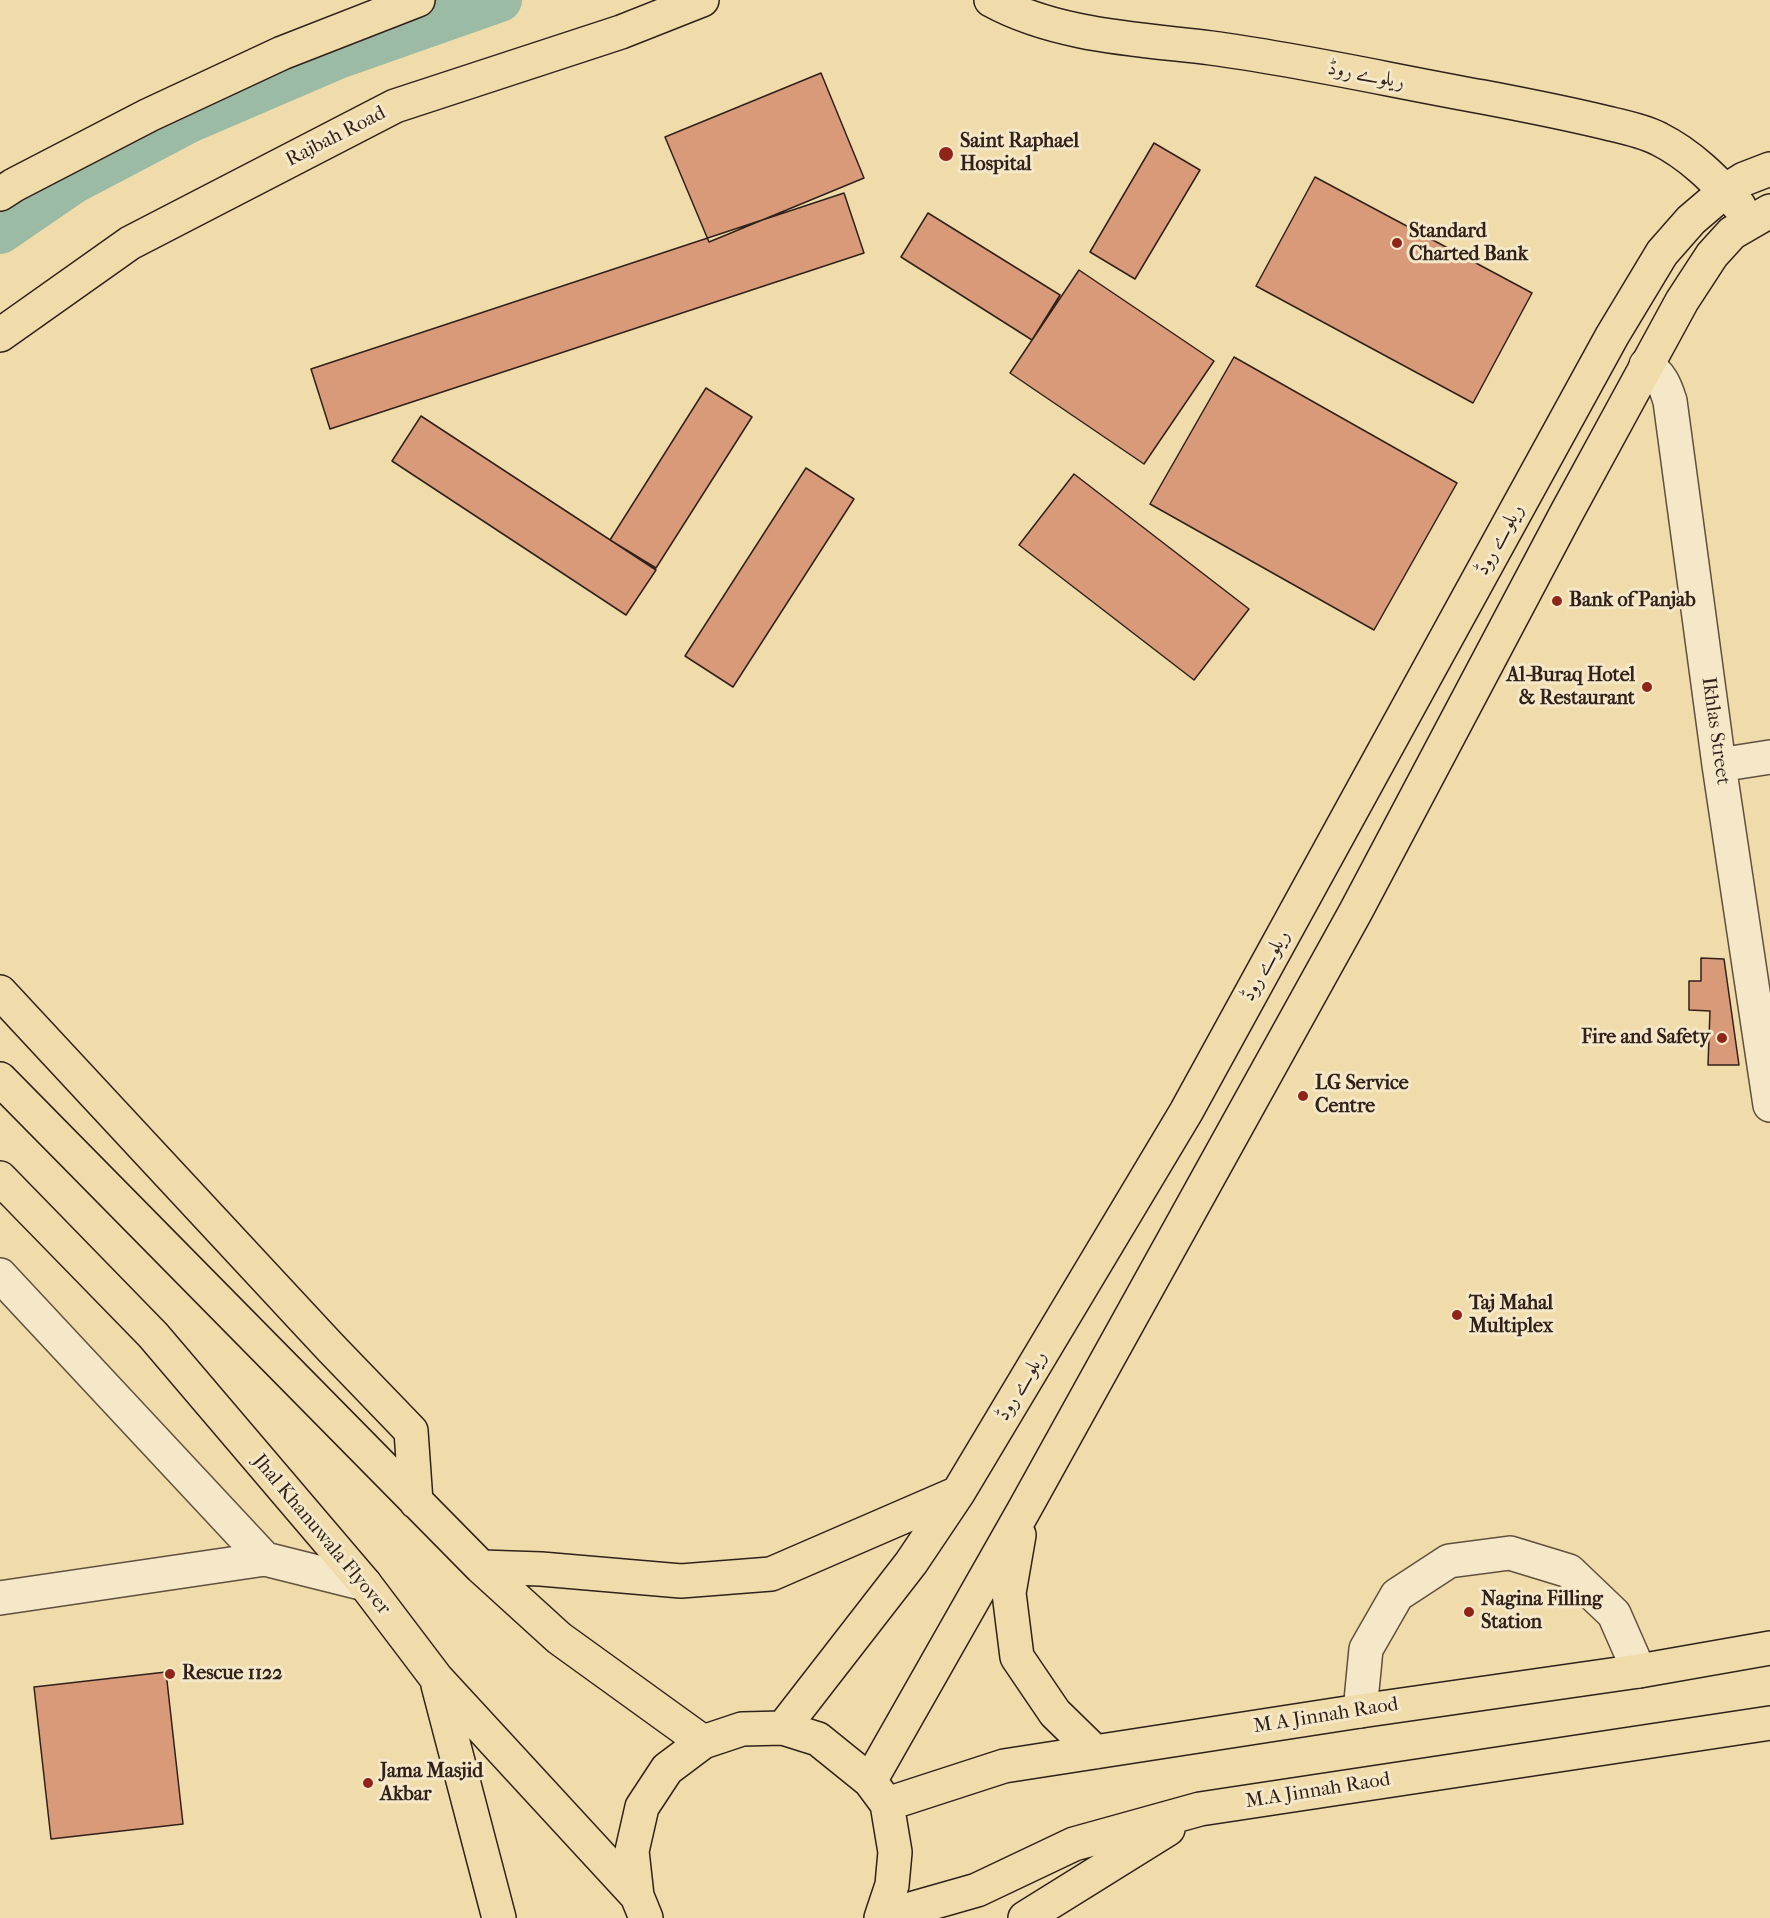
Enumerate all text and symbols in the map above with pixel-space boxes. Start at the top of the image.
street label: ریلوے روڈ [1325,57,1407,95]
street label: Rajbah Road [282,102,390,172]
place label: Saint Raphael Hospital [960,130,1079,177]
marker: Saint Raphael Hospital [937,145,955,163]
place label: Standard Charted Bank [1409,220,1528,267]
marker: Standard Charted Bank [1390,236,1404,250]
street label: ریلوے روڈ [1471,500,1529,580]
place label: Bank of Panjab [1569,589,1696,613]
marker: Bank of Panjab [1550,594,1564,608]
place label: Al-Buraq Hotel & Restaurant [1506,664,1635,711]
street label: Ikhlas Street [1696,676,1734,786]
marker: Al-Buraq Hotel & Restaurant [1640,680,1654,694]
street label: ریلوے روڈ [1237,926,1295,1006]
place label: Fire and Safety [1581,1026,1710,1050]
marker: Fire and Safety [1715,1031,1729,1045]
place label: LG Service Centre [1315,1072,1409,1119]
marker: LG Service Centre [1296,1089,1310,1103]
place label: Taj Mahal Multiplex [1469,1292,1553,1339]
marker: Taj Mahal Multiplex [1450,1308,1464,1322]
street label: ریلوے روڈ [992,1346,1052,1426]
street label: Jhal Khanuwala Flyover [247,1450,395,1620]
place label: Nagina Filling Station [1481,1588,1603,1635]
marker: Nagina Filling Station [1462,1605,1476,1619]
place label: Rescue 1122 [182,1662,283,1686]
marker: Rescue 1122 [163,1667,177,1681]
street label: M A Jinnah Raod [1252,1693,1400,1739]
place label: Jama Masjid Akbar [380,1760,483,1807]
street label: M.A Jinnah Raod [1244,1768,1392,1814]
marker: Jama Masjid Akbar [361,1776,375,1790]

